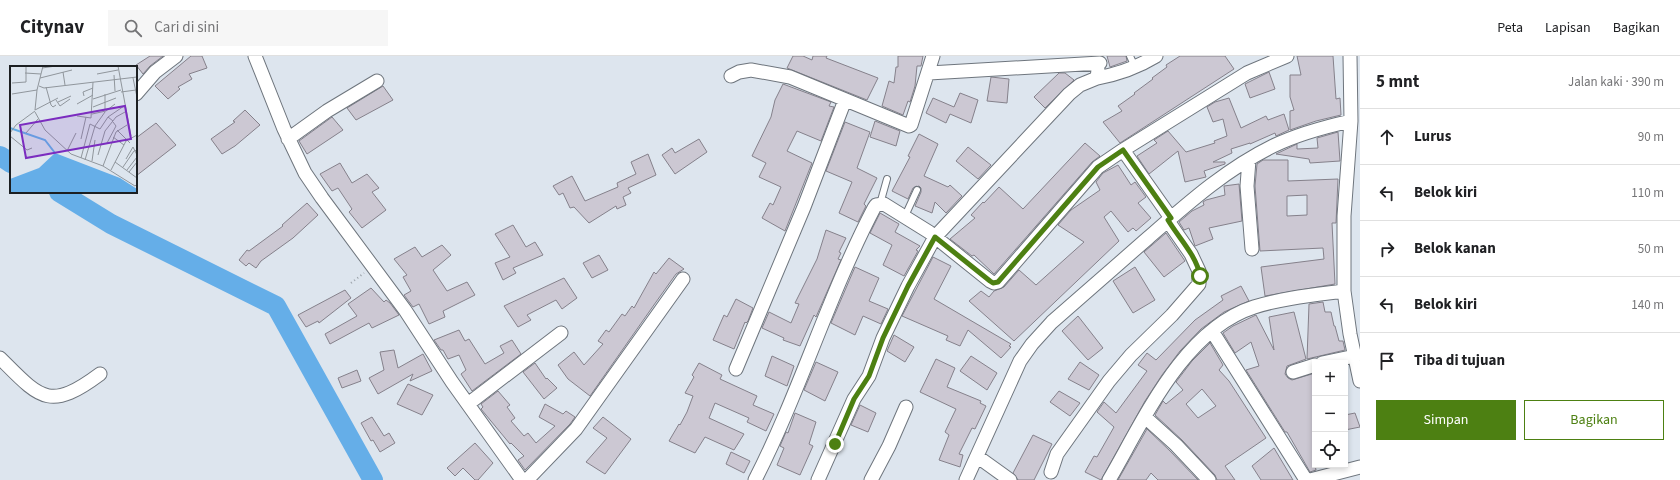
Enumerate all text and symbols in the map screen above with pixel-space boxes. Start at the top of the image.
search box [108,10,388,46]
text: Citynav [20,14,84,41]
icon: search [122,17,144,39]
text: Cari di sini [154,17,219,38]
text: Peta [1497,18,1523,38]
text: Lapisan [1545,18,1591,38]
text: Bagikan [1613,18,1660,38]
inset map [10,66,137,193]
text: 5 mnt [1376,70,1419,94]
text: Jalan kaki · 390 m [1568,73,1664,91]
icon: ahead [1376,126,1398,148]
text: Lurus [1414,126,1451,147]
text: 90 m [1638,128,1664,146]
icon: left [1376,182,1398,204]
text: Belok kiri [1414,182,1477,203]
text: 110 m [1631,184,1664,202]
icon: right [1376,238,1398,260]
text: Belok kanan [1414,238,1496,259]
text: 50 m [1638,240,1664,258]
route start [1191,267,1209,285]
icon: left [1376,294,1398,316]
text: Belok kiri [1414,294,1477,315]
text: 140 m [1631,296,1664,314]
icon: arrive [1376,350,1398,372]
text: Tiba di tujuan [1414,350,1505,371]
map controls [1312,360,1348,468]
button: + [1312,360,1348,396]
button: − [1312,396,1348,432]
button: Simpan [1376,400,1516,440]
button: Bagikan [1524,400,1664,440]
button: locate [1312,432,1348,468]
route end [826,435,844,453]

